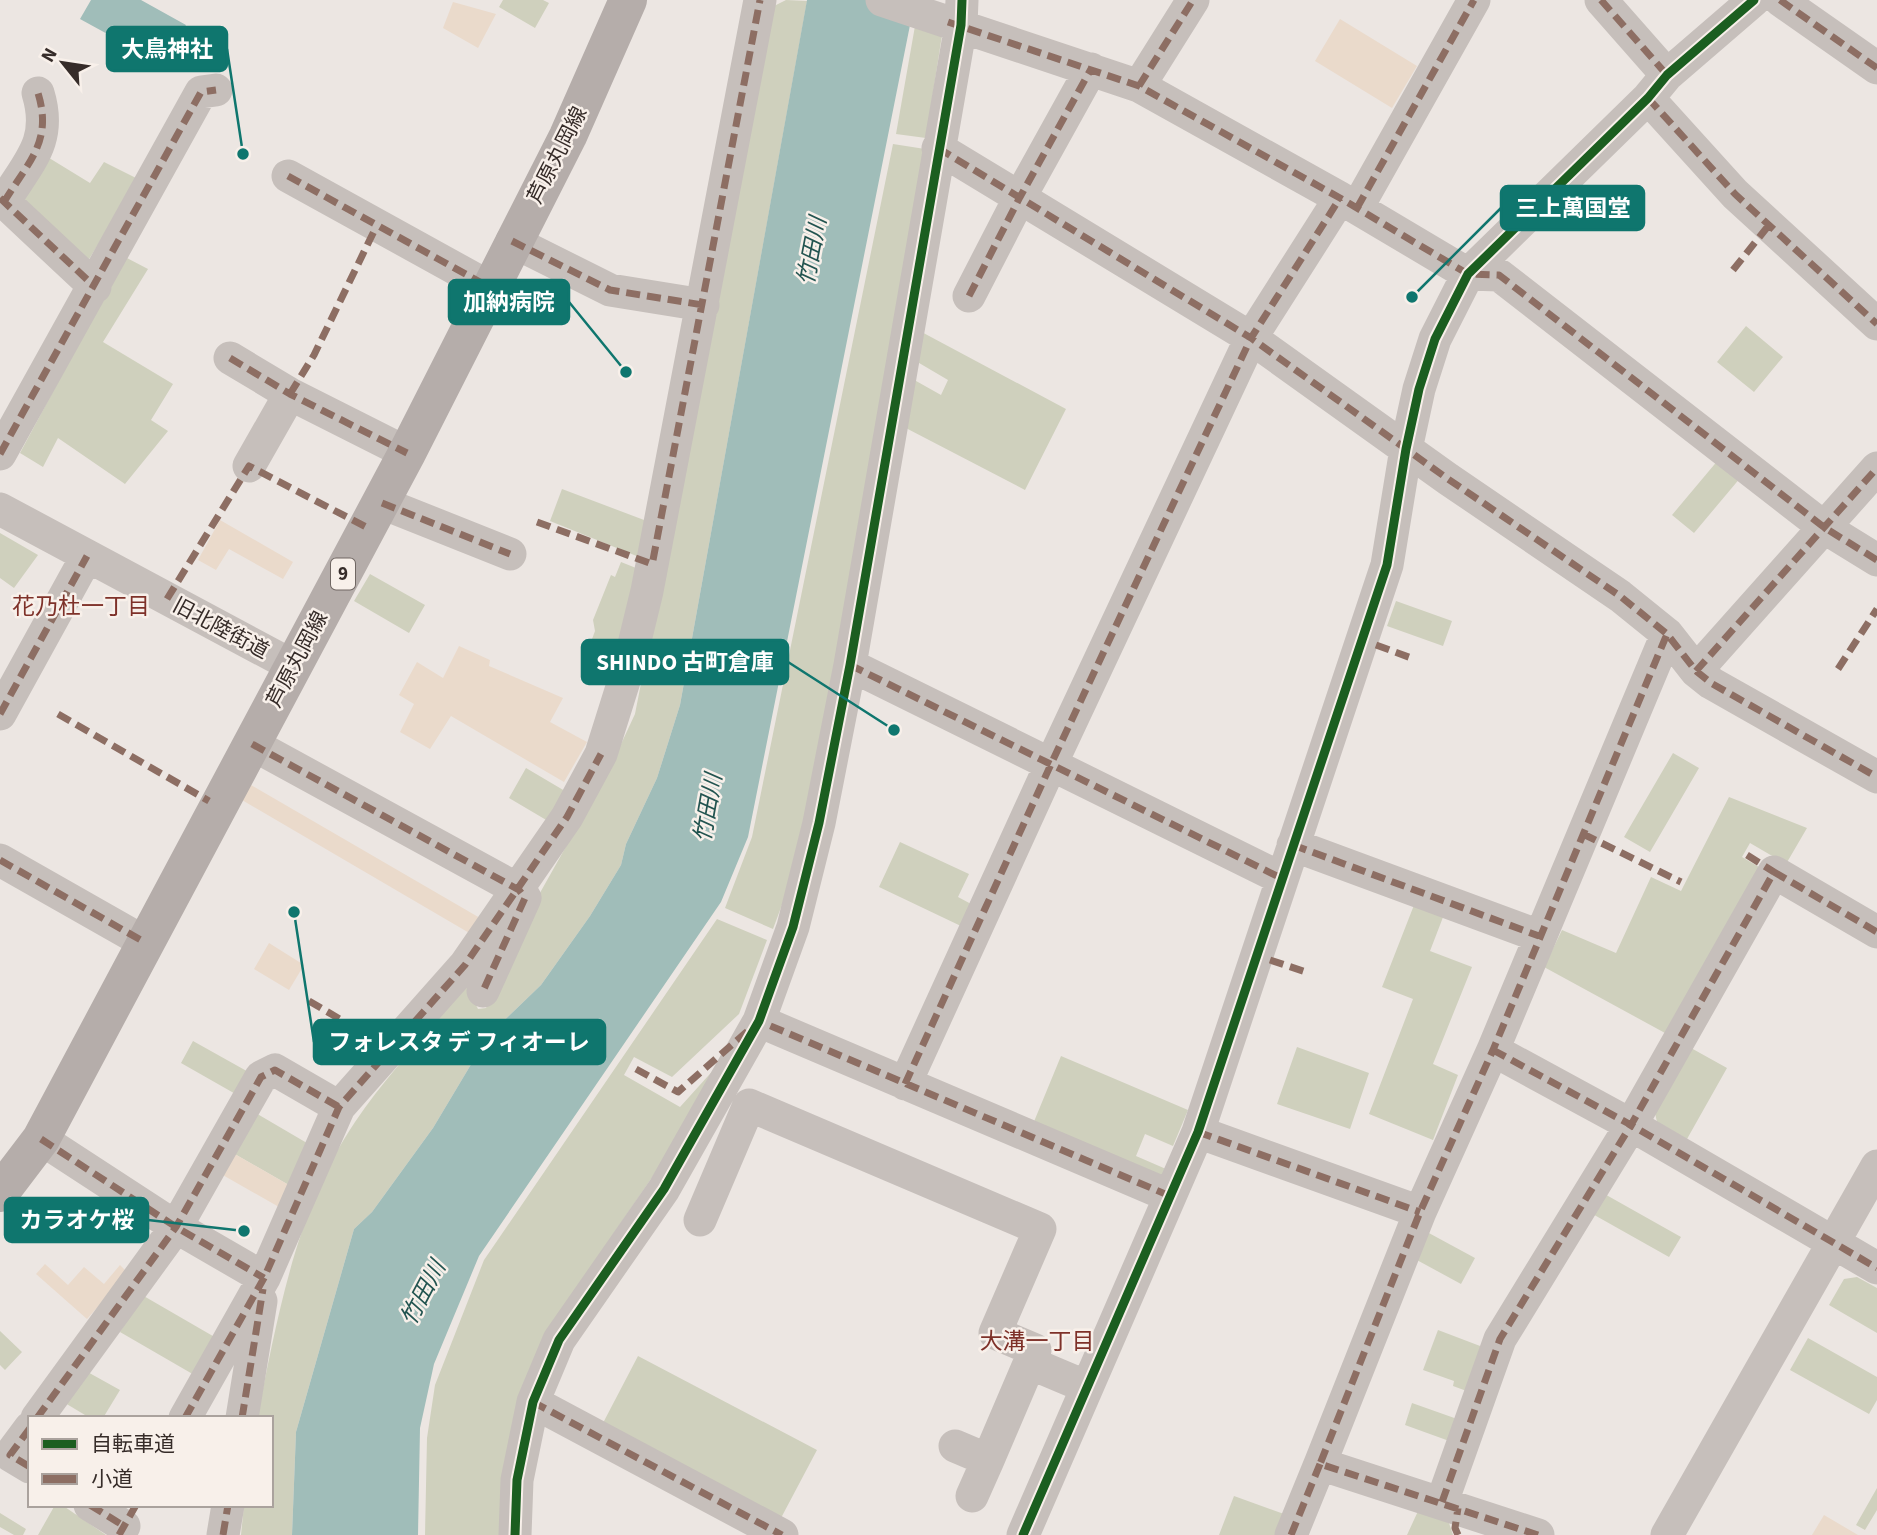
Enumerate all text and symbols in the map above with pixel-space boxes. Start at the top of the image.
callout: 大鳥神社 [107,27,227,71]
north arrow [28,28,98,98]
text: 大鳥神社 [121,33,213,66]
text: N [35,43,64,67]
street label: 芦原丸岡線 [520,101,594,209]
callout: 三上萬国堂 [1501,186,1644,230]
text: 三上萬国堂 [1516,192,1631,225]
water label: 竹田川 [789,211,835,288]
callout: 加納病院 [449,280,569,324]
text: 加納病院 [463,286,555,319]
road number: 9 [331,558,355,590]
district label: 花乃杜一丁目 [12,590,150,623]
street label: 旧北陸街道 [168,590,274,666]
street label: 芦原丸岡線 [259,606,335,712]
callout: SHINDO 古町倉庫 [582,640,788,684]
text: SHINDO 古町倉庫 [596,646,774,679]
water label: 竹田川 [686,768,731,845]
callout: フォレスタ デ フィオーレ [314,1020,605,1064]
text: フォレスタ デ フィオーレ [328,1026,590,1059]
callout: カラオケ桜 [5,1198,148,1242]
text: カラオケ桜 [20,1204,135,1237]
water label: 竹田川 [392,1252,455,1331]
district label: 大溝一丁目 [980,1325,1095,1358]
legend [28,1416,273,1507]
text: 自転車道 [91,1429,175,1459]
text: 小道 [91,1464,133,1494]

